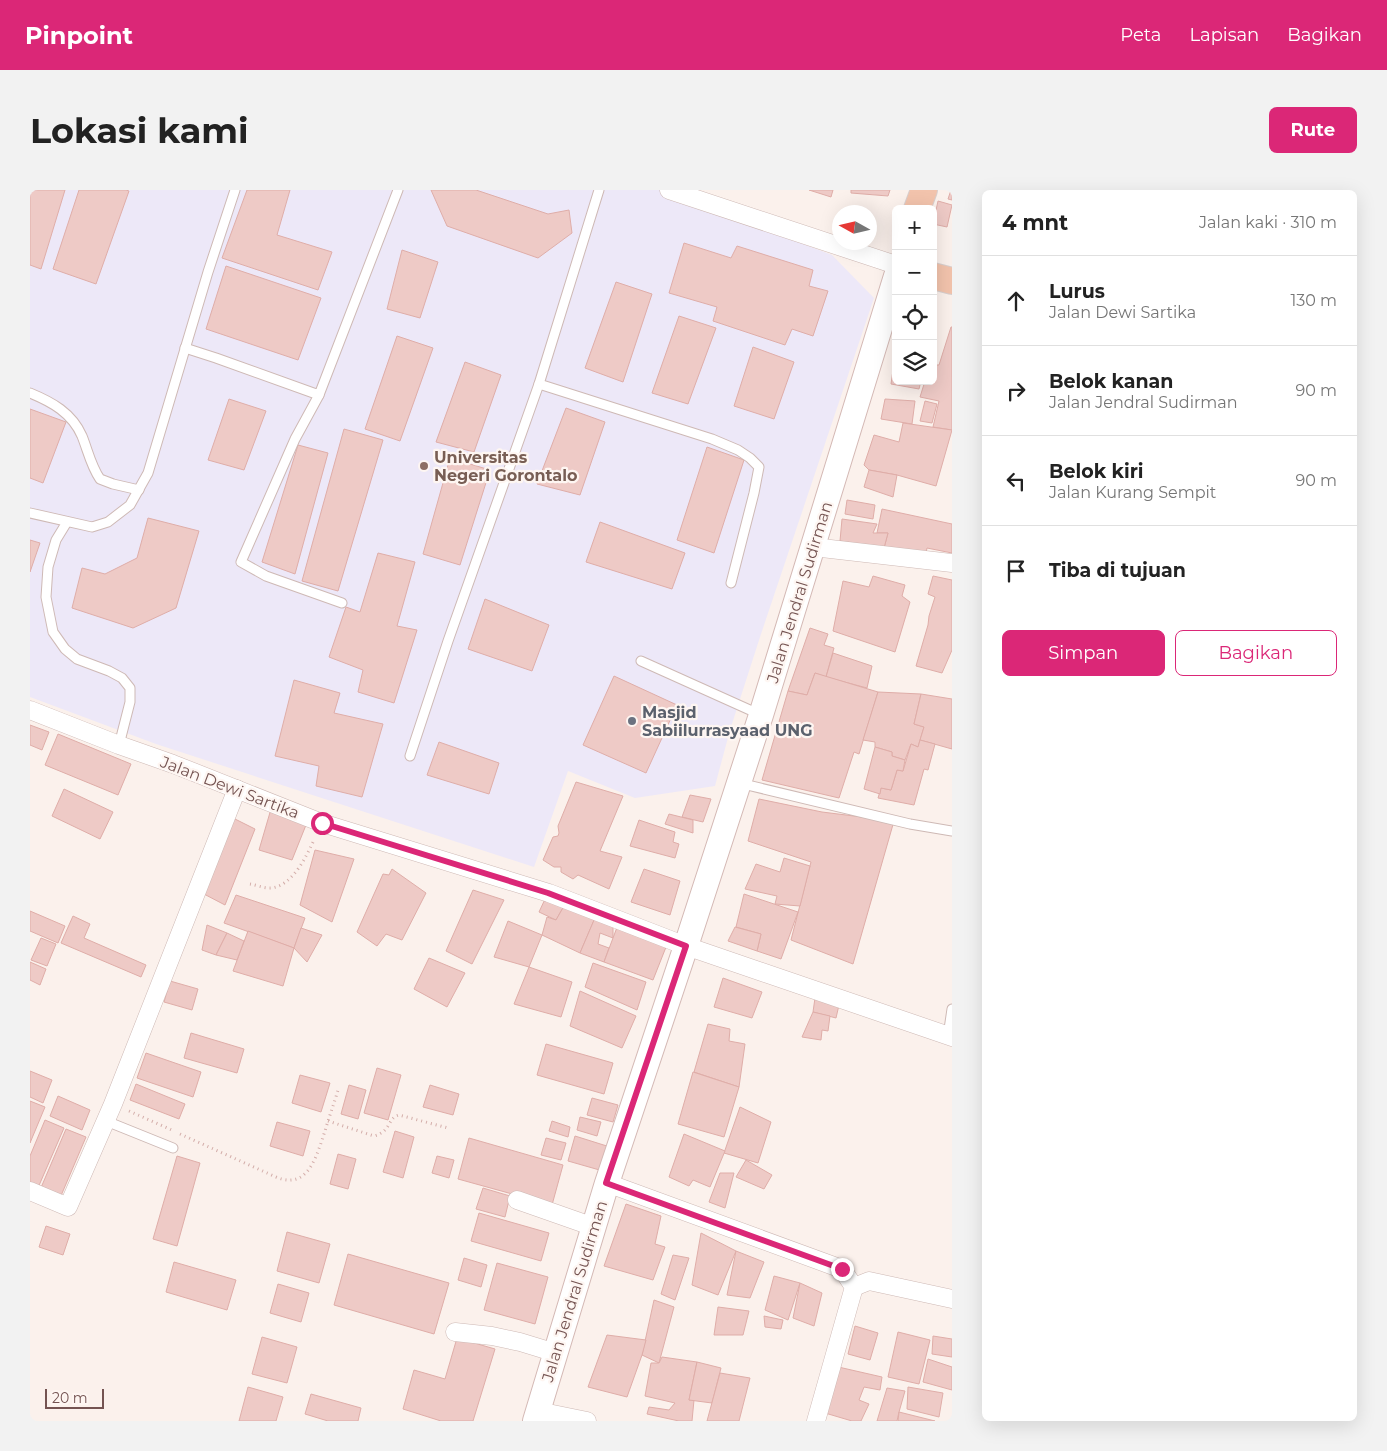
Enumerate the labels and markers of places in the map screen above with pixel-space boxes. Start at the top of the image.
place label: Universitas Negeri Gorontalo [434,448,577,485]
marker: Universitas Negeri Gorontalo [418,460,430,472]
place label: Masjid Sabiilurrasyaad UNG [642,703,813,740]
marker: Masjid Sabiilurrasyaad UNG [626,715,638,727]

